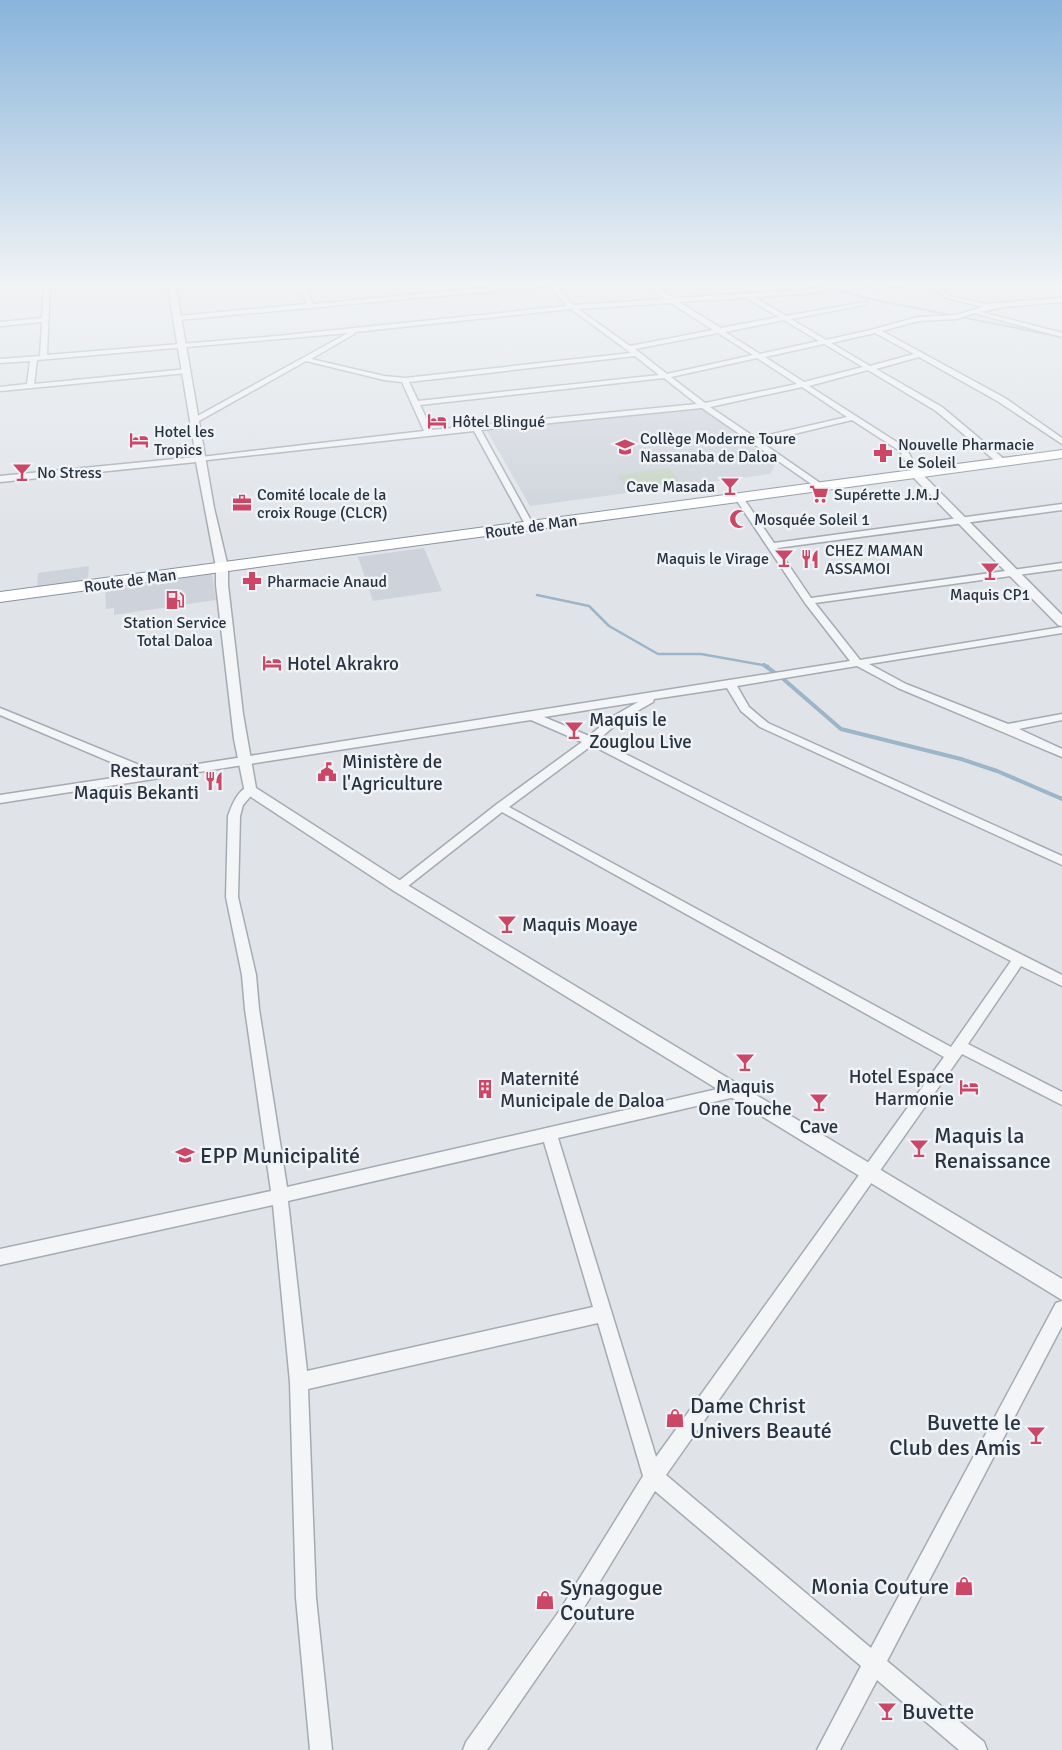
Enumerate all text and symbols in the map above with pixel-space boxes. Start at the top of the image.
hotel icon: Hôtel Blingué [426,410,448,432]
place label: Hôtel Blingué [452,412,545,432]
place label: Hotel les Tropics [154,422,214,460]
hotel icon: Hotel les Tropics [128,429,150,451]
place label: Collège Moderne Toure Nassanaba de Daloa [640,429,796,467]
place label: Nouvelle Pharmacie Le Soleil [898,435,1034,473]
school or university icon: Collège Moderne Toure Nassanaba de Daloa [614,436,636,458]
pharmacy icon: Nouvelle Pharmacie Le Soleil [872,442,894,464]
bar icon: No Stress [11,461,33,483]
place label: No Stress [37,463,102,483]
bar icon: Cave Masada [719,475,741,497]
place label: Cave Masada [626,477,715,497]
supermarket icon: Supérette J.M.J [808,483,830,505]
place label: Comité locale de la croix Rouge (CLCR) [257,485,387,523]
place label: Supérette J.M.J [834,485,940,505]
office icon: Comité locale de la croix Rouge (CLCR) [231,492,253,514]
mosque icon: Mosquée Soleil 1 [728,508,750,530]
place label: Mosquée Soleil 1 [754,510,870,530]
street label: Route de Man [484,511,579,543]
place label: CHEZ MAMAN ASSAMOI [825,541,923,579]
bar icon: Maquis le Virage [773,547,795,569]
restaurant icon: CHEZ MAMAN ASSAMOI [799,548,821,570]
place label: Maquis le Virage [656,549,769,569]
bar icon: Maquis CP1 [979,560,1001,582]
street label: Route de Man [83,565,178,597]
pharmacy icon: Pharmacie Anaud [241,570,263,592]
place label: Pharmacie Anaud [267,572,387,592]
place label: Maquis CP1 [950,585,1030,605]
fuel station icon: Station Service Total Daloa [164,589,186,611]
place label: Station Service Total Daloa [123,613,227,651]
hotel icon: Hotel Akrakro [261,652,283,674]
place label: Hotel Akrakro [287,652,399,676]
place label: Maquis le Zouglou Live [589,708,692,754]
bar icon: Maquis le Zouglou Live [563,719,585,741]
place label: Ministère de l'Agriculture [342,750,443,796]
place label: Restaurant Maquis Bekanti [74,759,199,805]
public building icon: Ministère de l'Agriculture [316,761,338,783]
restaurant icon: Restaurant Maquis Bekanti [203,770,225,792]
bar icon: Maquis Moaye [496,913,518,935]
place label: Maquis Moaye [522,913,638,937]
bar icon: Maquis One Touche [734,1051,756,1073]
place label: Hotel Espace Harmonie [849,1065,954,1111]
place label: Maternité Municipale de Daloa [500,1067,665,1113]
place label: Maquis One Touche [698,1075,792,1121]
hotel icon: Hotel Espace Harmonie [958,1076,980,1098]
building icon: Maternité Municipale de Daloa [474,1078,496,1100]
bar icon: Cave [808,1091,830,1113]
place label: Cave [800,1115,838,1139]
place label: Maquis la Renaissance [934,1122,1051,1174]
bar icon: Maquis la Renaissance [908,1137,930,1159]
place label: EPP Municipalité [200,1142,360,1169]
school or university icon: EPP Municipalité [174,1144,196,1166]
place label: Dame Christ Univers Beauté [690,1392,832,1444]
shop icon: Dame Christ Univers Beauté [664,1407,686,1429]
place label: Buvette le Club des Amis [889,1409,1021,1461]
bar icon: Buvette le Club des Amis [1025,1424,1047,1446]
place label: Monia Couture [811,1573,949,1600]
place label: Synagogue Couture [560,1574,663,1626]
shop icon: Monia Couture [953,1575,975,1597]
shop icon: Synagogue Couture [534,1589,556,1611]
place label: Buvette [902,1698,974,1725]
bar icon: Buvette [876,1700,898,1722]

